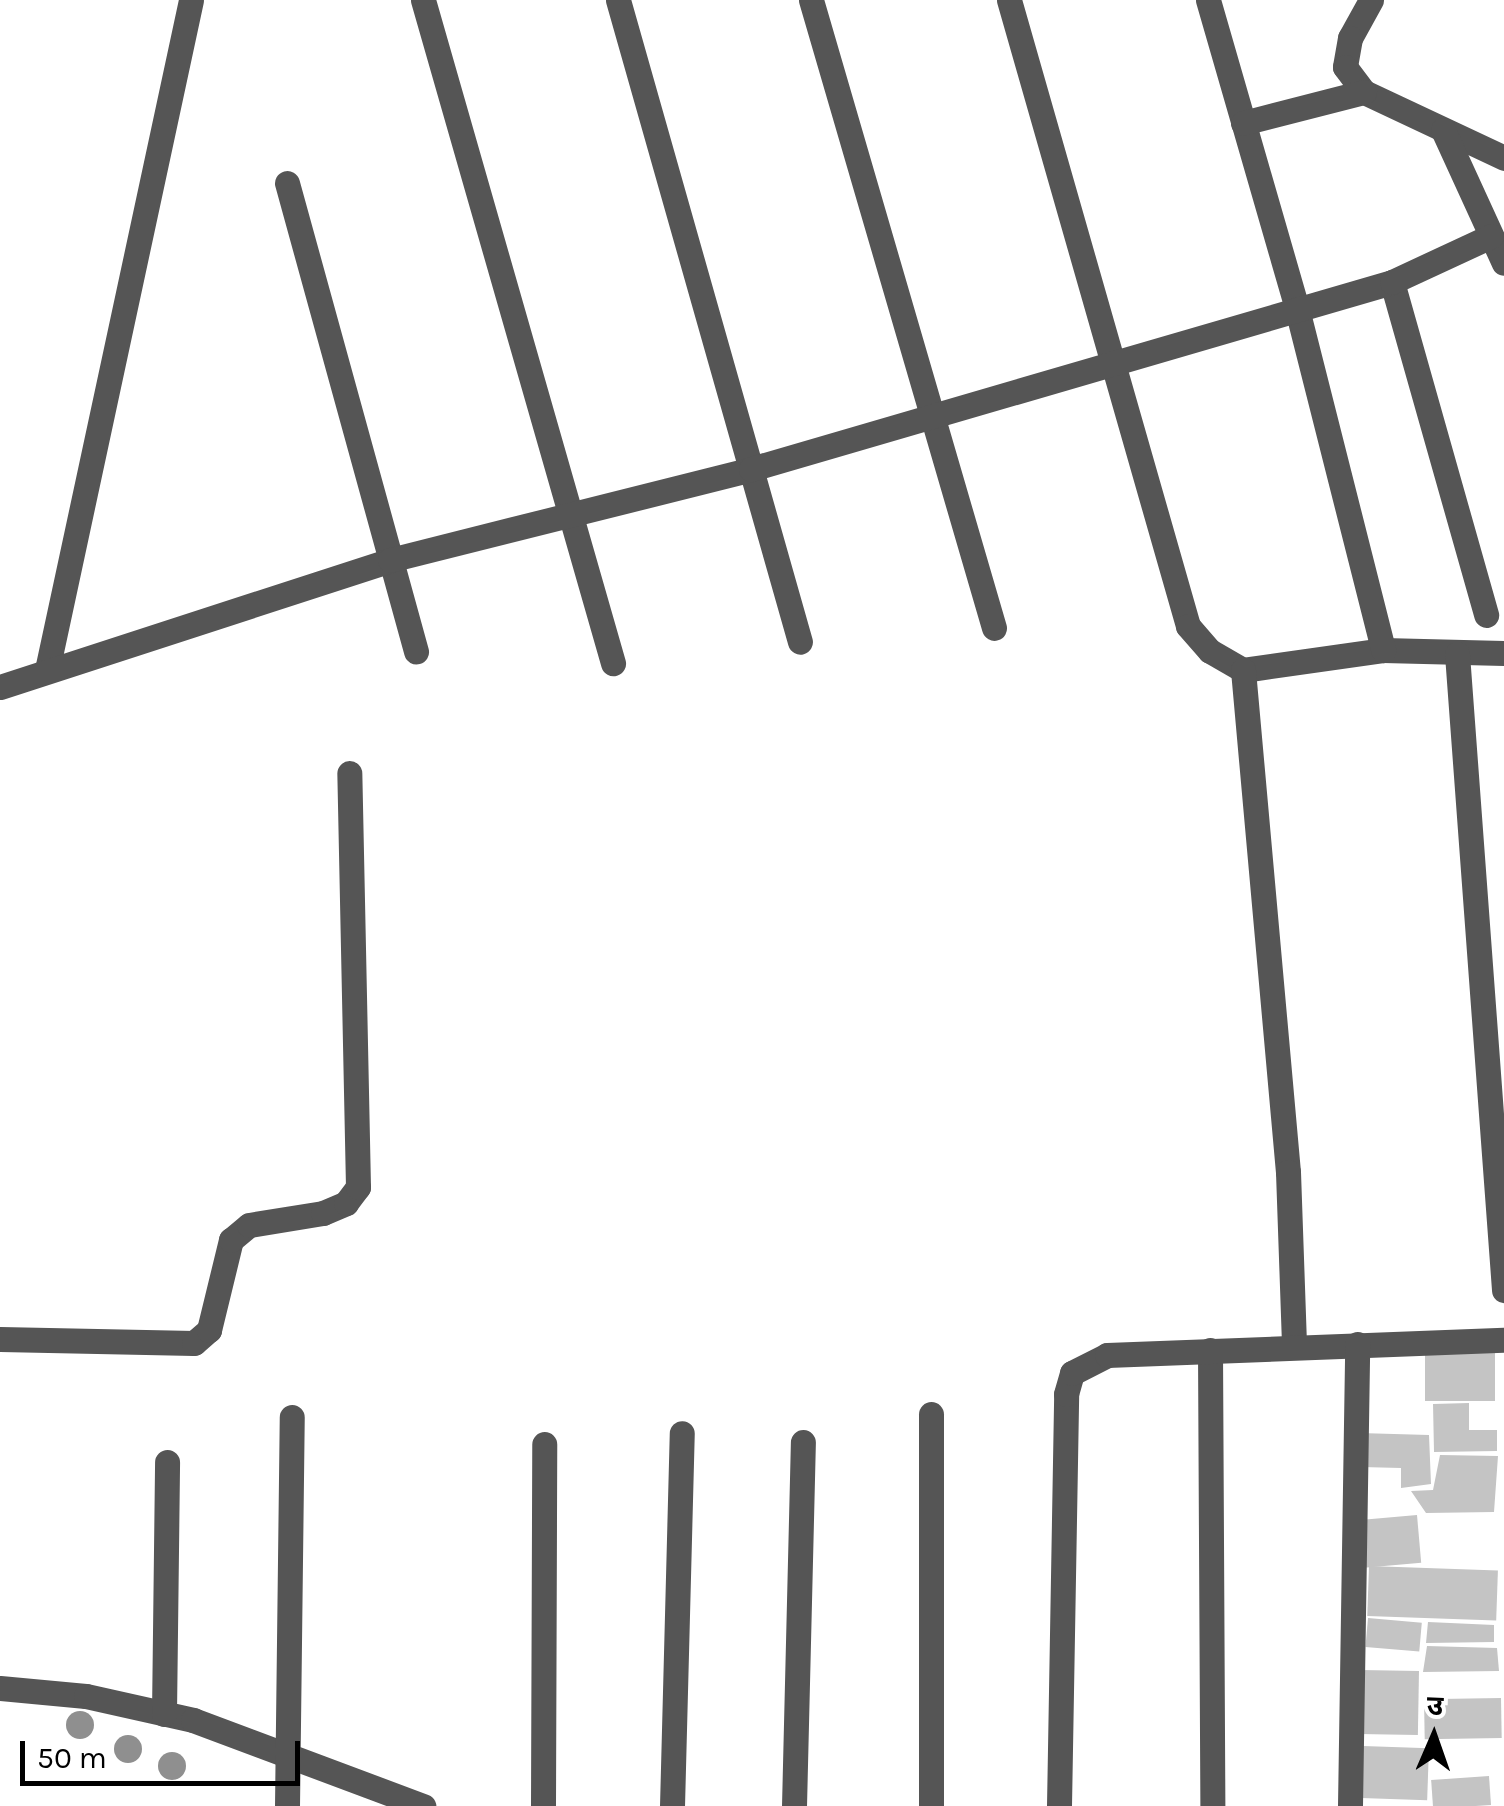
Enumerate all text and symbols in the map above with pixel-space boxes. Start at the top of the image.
north arrow [1384,1686,1484,1786]
text: उ [1426,1689,1444,1722]
scale bar [25,1721,305,1783]
text: 50 m [37,1740,107,1776]

